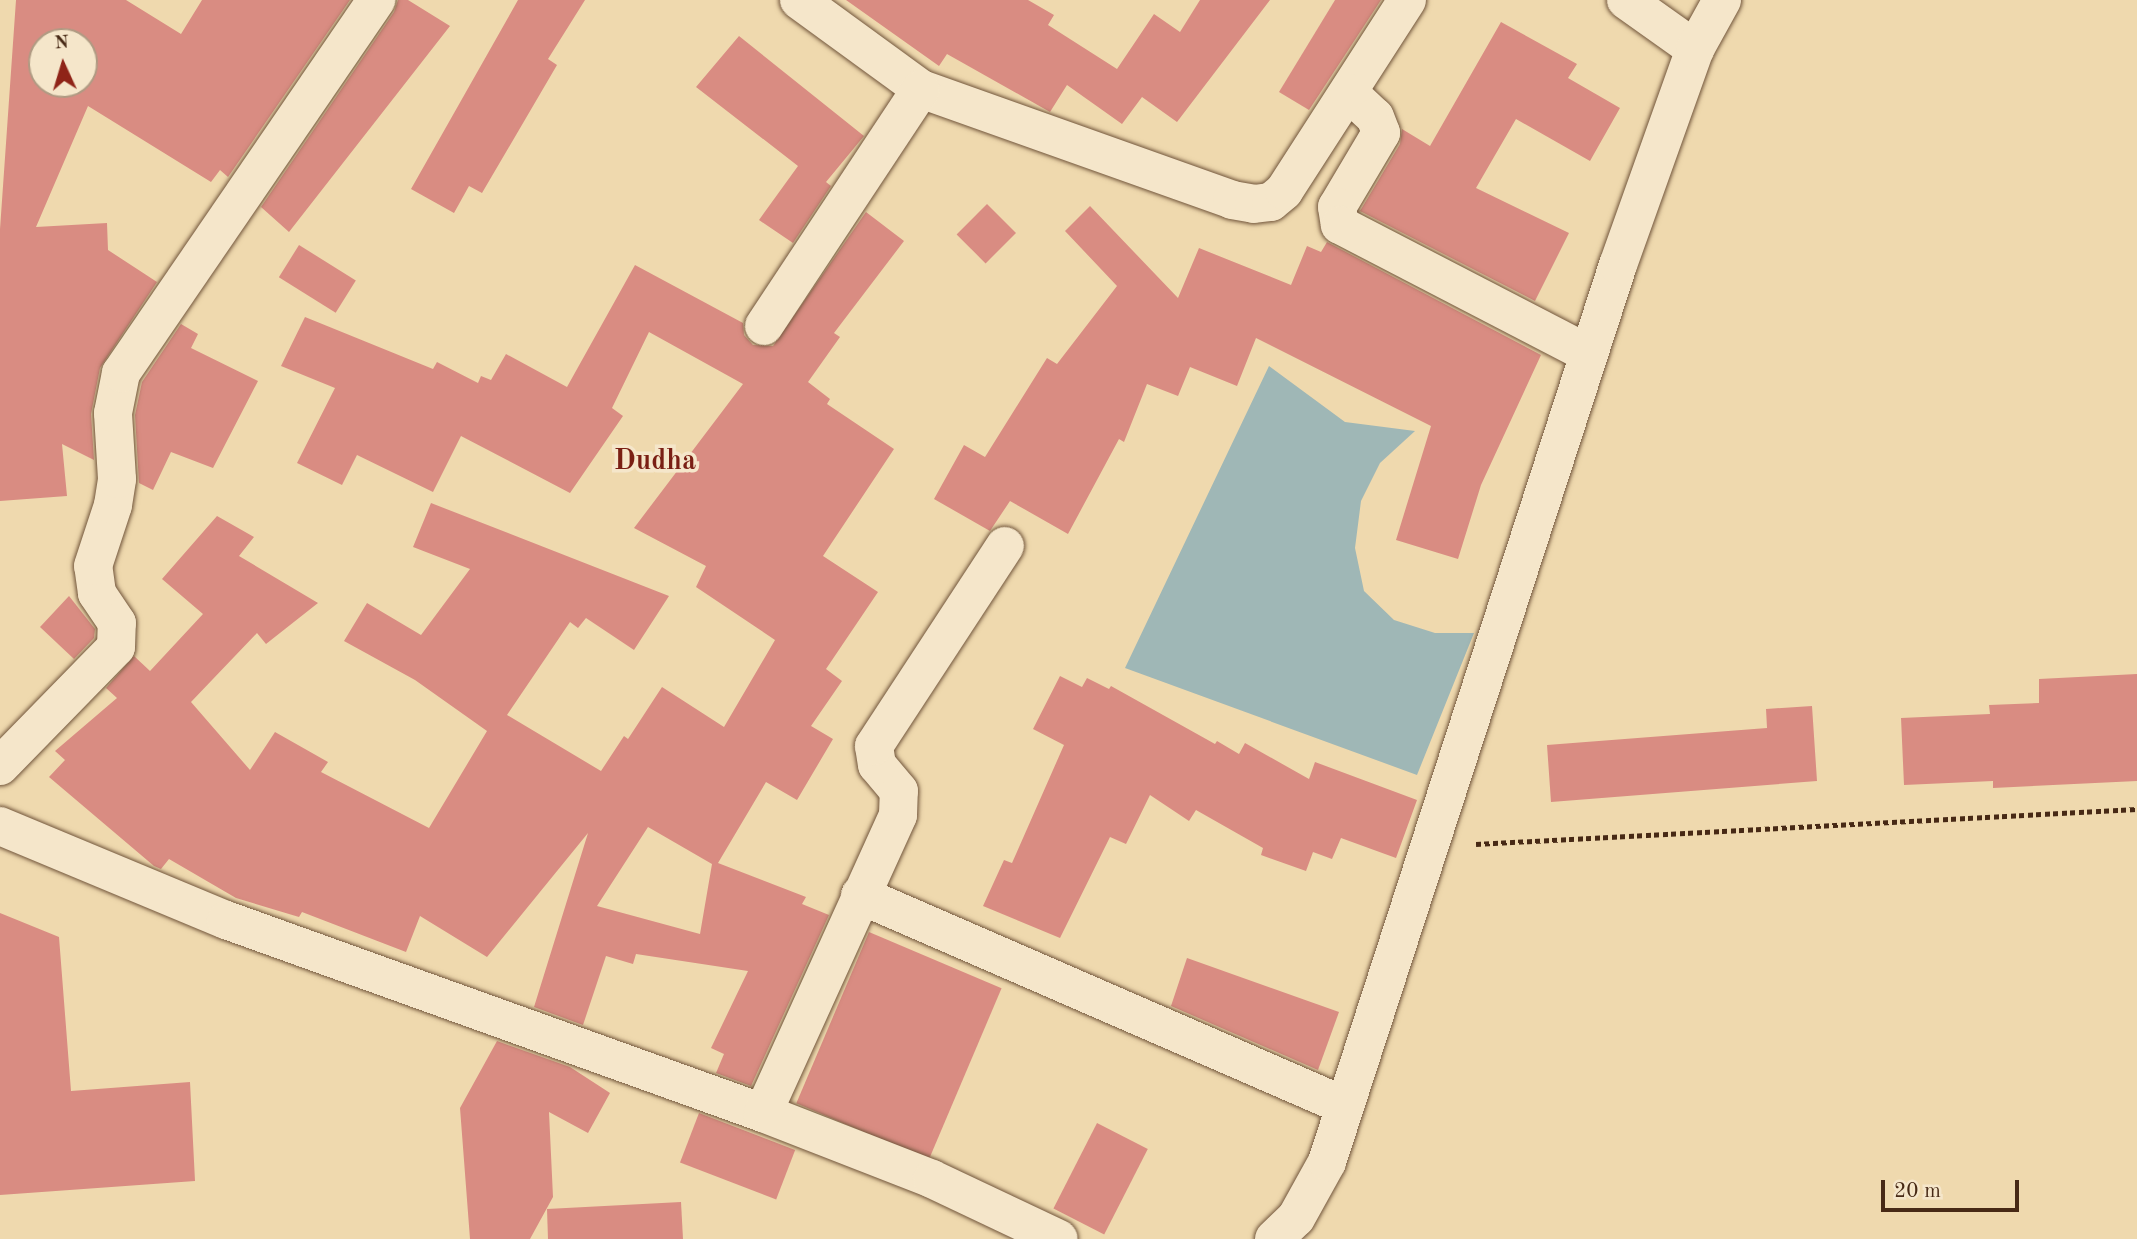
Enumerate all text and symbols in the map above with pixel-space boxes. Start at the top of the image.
north arrow [28,28,98,98]
text: N [54,34,70,54]
district label: Dudha [614,445,696,479]
scale bar [1885,1166,2023,1210]
text: 20 m [1894,1181,1941,1202]

